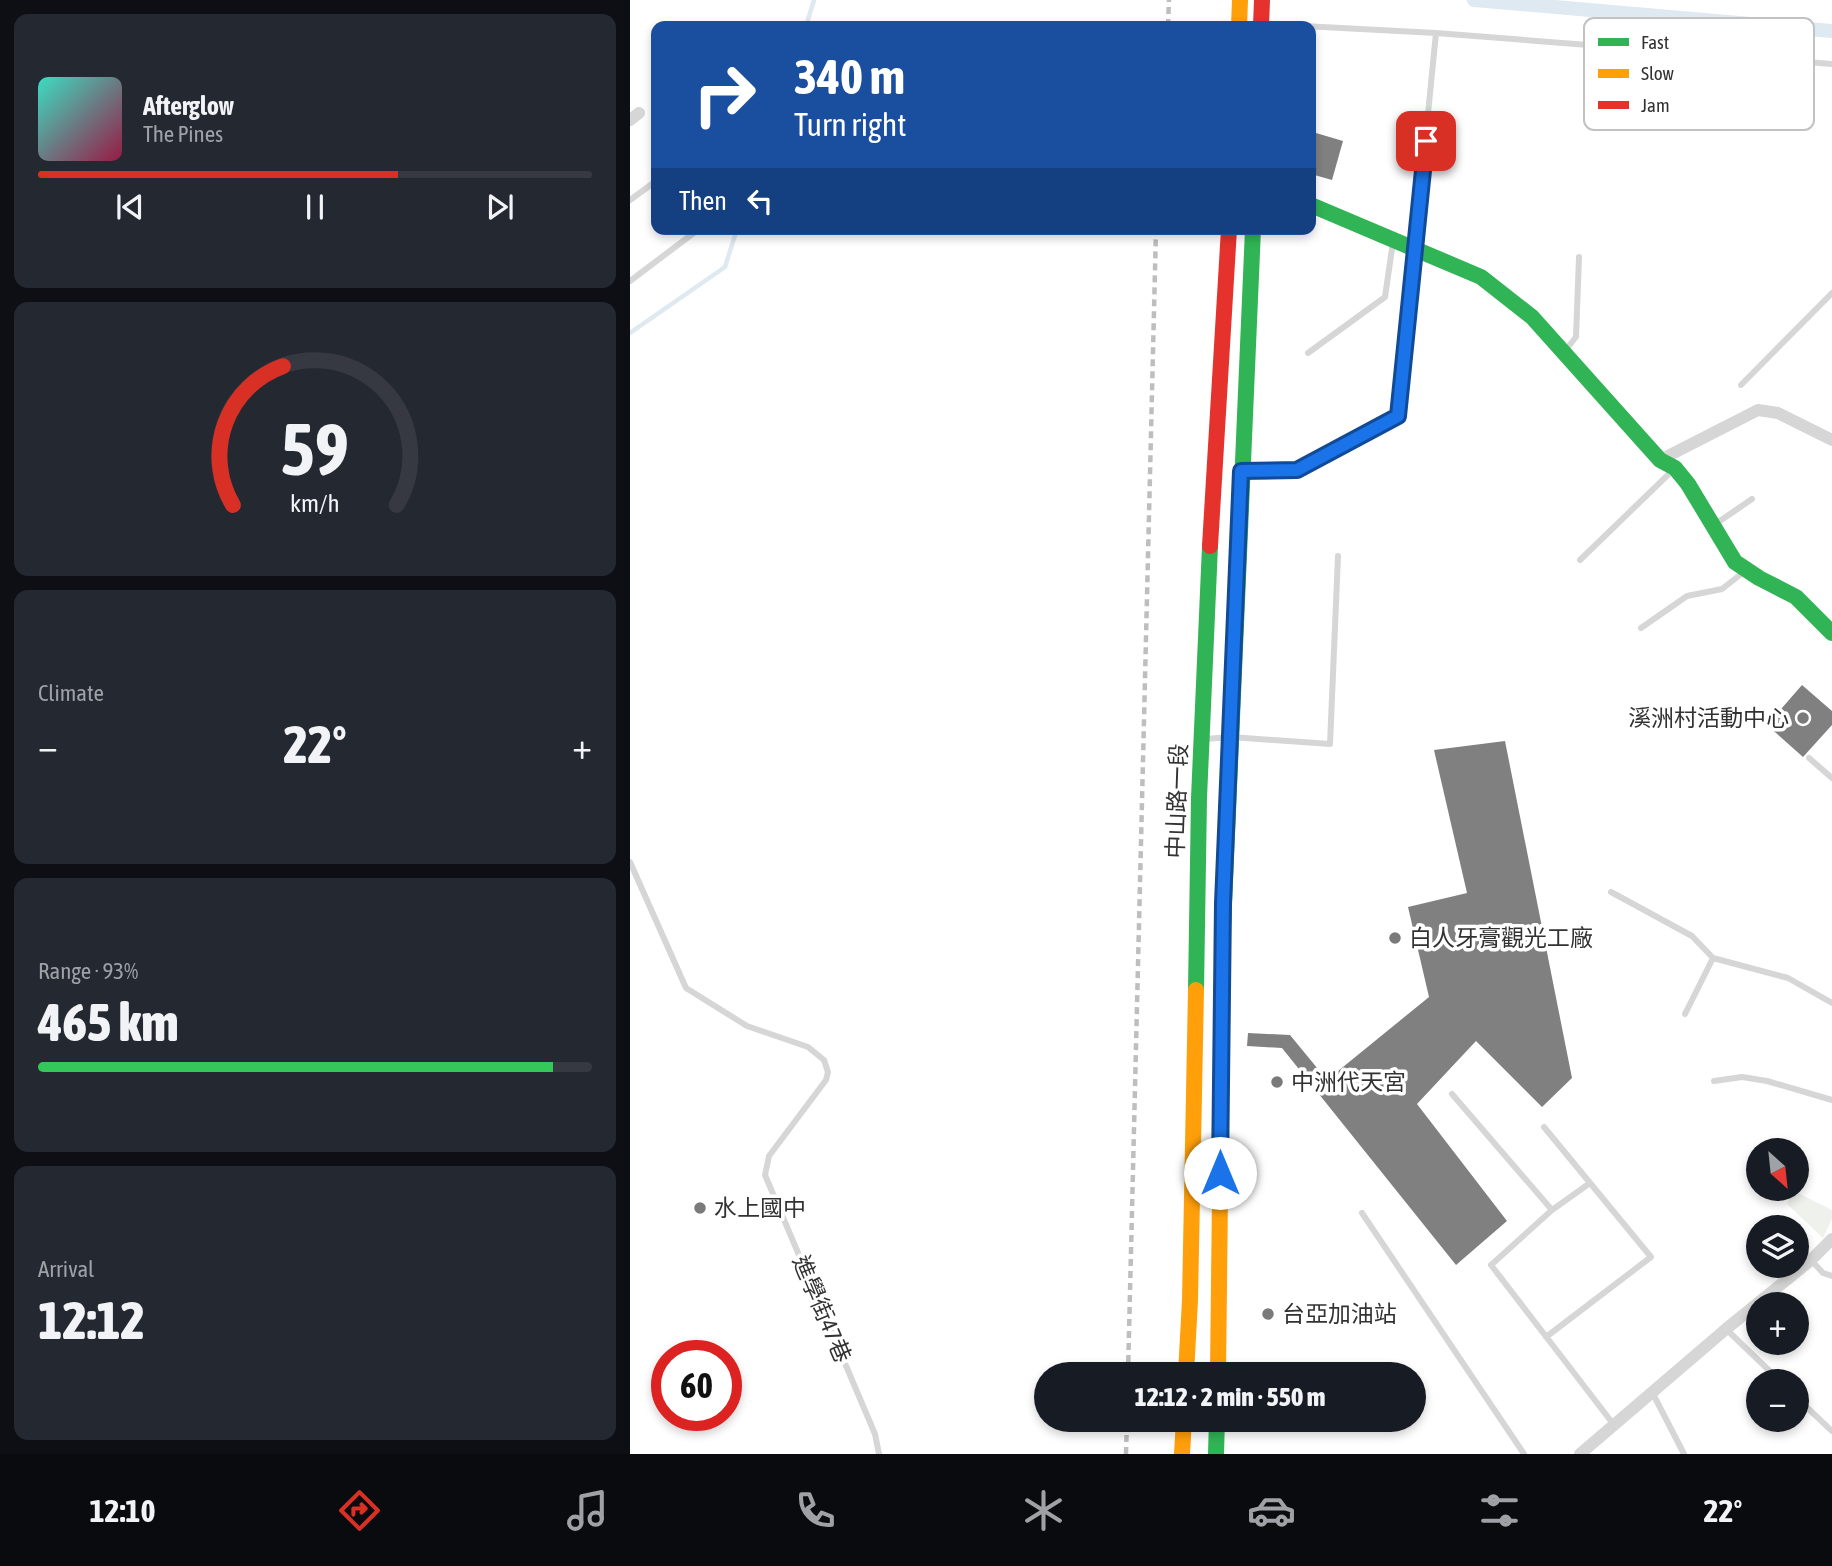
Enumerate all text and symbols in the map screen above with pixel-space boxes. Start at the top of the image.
legend [1584,18,1814,130]
text: Fast [1641,31,1669,53]
text: 340 m [794,48,905,104]
icon: right [679,49,770,140]
text: Slow [1641,62,1675,84]
text: Afterglow [143,91,234,121]
text: Jam [1641,94,1670,116]
text: Turn right [794,106,907,143]
pin [1396,111,1456,171]
text: The Pines [143,121,223,147]
icon: arrive [1407,122,1445,160]
icon: left [741,182,779,220]
text: Then [679,186,727,216]
icon: previous [111,188,149,226]
icon: pause [296,188,334,226]
icon: next [481,188,519,226]
text: 59 [281,407,349,490]
text: km/h [290,489,340,517]
text: Climate [38,680,104,706]
place label: 溪洲村活動中心 [1628,705,1789,731]
marker: 溪洲村活動中心 [1795,710,1811,726]
text: 22° [283,714,347,774]
text: − [38,724,58,767]
text: + [572,724,592,767]
street label: 中山路一段 [1162,743,1192,859]
place label: 白人牙膏觀光工廠 [1409,925,1593,951]
marker: 白人牙膏觀光工廠 [1387,930,1403,946]
text: Range · 93% [38,958,138,984]
text: 465 km [38,992,179,1052]
place label: 中洲代天宮 [1291,1069,1406,1095]
marker: 中洲代天宮 [1269,1074,1285,1090]
position arrow [1183,1136,1257,1210]
north arrow [1746,1138,1810,1200]
map controls [1746,1138,1809,1432]
place label: 水上國中 [714,1195,806,1221]
marker: 水上國中 [692,1200,708,1216]
button: layers [1746,1215,1809,1278]
street label: 進學街47巷 [788,1252,856,1366]
text: Arrival [38,1256,94,1282]
text: 12:12 [38,1290,145,1350]
button: + [1746,1292,1809,1355]
place label: 台亞加油站 [1282,1301,1397,1327]
marker: 台亞加油站 [1260,1306,1276,1322]
speed limit sign: 60 [651,1340,742,1431]
button: − [1746,1369,1809,1432]
text: 12:12 · 2 min · 550 m [1135,1382,1325,1412]
icon: directions [335,1486,384,1535]
icon: music [563,1486,612,1535]
icon: phone [791,1486,840,1535]
icon: climate [1019,1486,1068,1535]
icon: car [1247,1486,1296,1535]
icon: filters [1475,1486,1524,1535]
text: 12:10 [90,1492,155,1529]
text: 22° [1703,1492,1742,1529]

